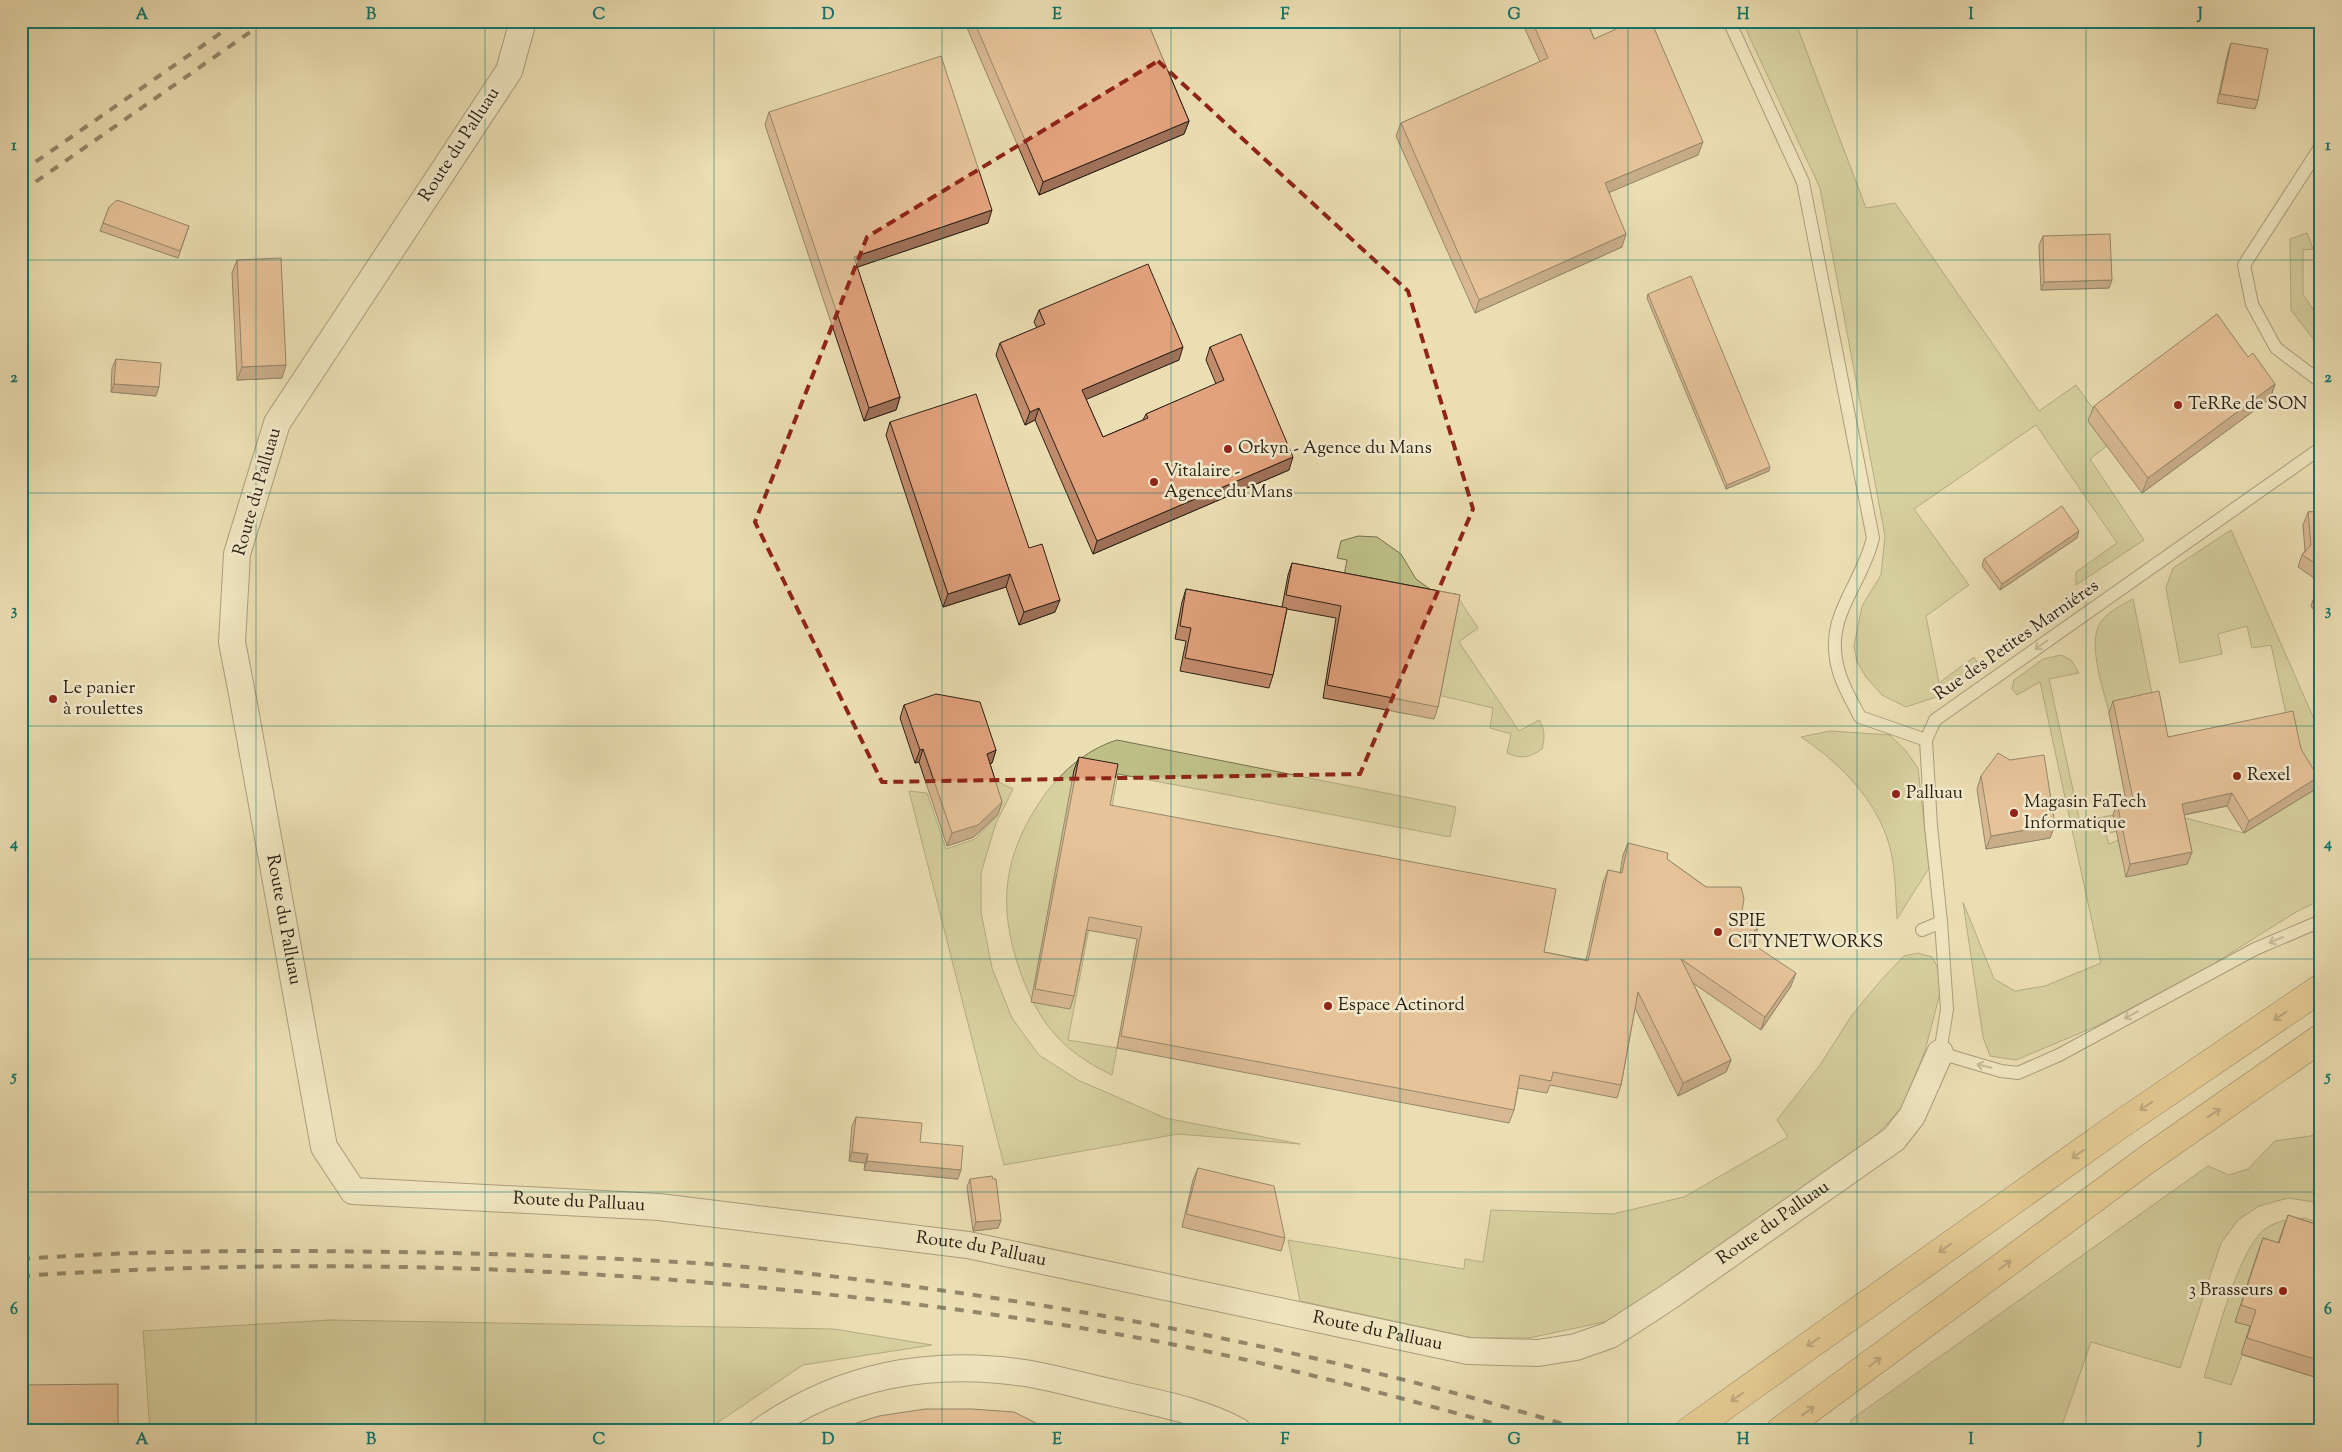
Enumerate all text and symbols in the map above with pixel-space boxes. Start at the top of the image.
text: A [136,4,149,27]
text: B [366,4,376,27]
text: C [593,4,606,27]
text: D [822,4,835,27]
text: E [1052,4,1062,27]
text: F [1281,4,1290,27]
text: G [1507,4,1521,27]
text: H [1737,4,1750,27]
text: I [1968,4,1974,27]
text: J [2196,4,2203,27]
street label: Route du Palluau [413,83,507,207]
text: 1 [11,135,17,158]
text: 1 [2325,135,2331,158]
text: 2 [10,367,18,390]
text: 2 [2324,367,2332,390]
place label: TeRRe de SON [2188,392,2307,418]
marker: TeRRe de SON [2172,399,2184,411]
street label: Route du Palluau [227,425,289,559]
place label: Orkyn - Agence du Mans [1238,436,1432,462]
marker: Orkyn - Agence du Mans [1222,443,1234,455]
place label: Vitalaire - Agence du Mans [1164,459,1293,506]
marker: Vitalaire - Agence du Mans [1148,476,1160,488]
street label: Rue des Petites Marniéres [1929,574,2105,708]
text: 3 [11,600,18,623]
text: 3 [2325,600,2332,623]
one-way arrow [2034,640,2048,650]
place label: Le panier à roulettes [63,676,143,723]
marker: Le panier à roulettes [47,693,59,705]
place label: Rexel [2247,763,2291,789]
marker: Rexel [2231,770,2243,782]
place label: Palluau [1906,781,1963,807]
marker: Palluau [1890,788,1902,800]
place label: Magasin FaTech Informatique [2024,790,2147,837]
marker: Magasin FaTech Informatique [2008,807,2020,819]
text: 4 [9,833,18,856]
text: 4 [2323,833,2332,856]
street label: Route du Palluau [258,852,307,987]
place label: SPIE CITYNETWORKS [1728,909,1883,956]
marker: SPIE CITYNETWORKS [1712,926,1724,938]
one-way arrow [2269,936,2284,946]
place label: Espace Actinord [1338,993,1465,1019]
marker: Espace Actinord [1322,1000,1334,1012]
one-way arrow [2125,1010,2139,1020]
one-way arrow [2274,1011,2288,1021]
one-way arrow [1976,1061,1992,1070]
text: 5 [9,1066,17,1089]
text: 5 [2323,1066,2331,1089]
one-way arrow [2139,1102,2153,1112]
one-way arrow [2207,1108,2221,1118]
one-way arrow [2071,1149,2085,1159]
street label: Route du Palluau [1712,1175,1835,1272]
street label: Route du Palluau [512,1186,646,1219]
street label: Route du Palluau [914,1226,1049,1274]
one-way arrow [1939,1243,1953,1253]
one-way arrow [1998,1260,2012,1270]
place label: 3 Brasseurs [2189,1278,2273,1304]
marker: 3 Brasseurs [2277,1285,2289,1297]
text: 6 [10,1299,18,1322]
text: 6 [2324,1299,2332,1322]
street label: Route du Palluau [1310,1305,1445,1358]
one-way arrow [1806,1337,1820,1347]
one-way arrow [1868,1357,1882,1367]
one-way arrow [1730,1392,1744,1402]
one-way arrow [1801,1406,1815,1416]
text: A [136,1429,149,1452]
text: B [366,1429,376,1452]
text: C [593,1429,606,1452]
text: D [822,1429,835,1452]
text: E [1052,1429,1062,1452]
text: F [1281,1429,1290,1452]
text: G [1507,1429,1521,1452]
text: H [1737,1429,1750,1452]
text: I [1968,1429,1974,1452]
text: J [2196,1429,2203,1452]

